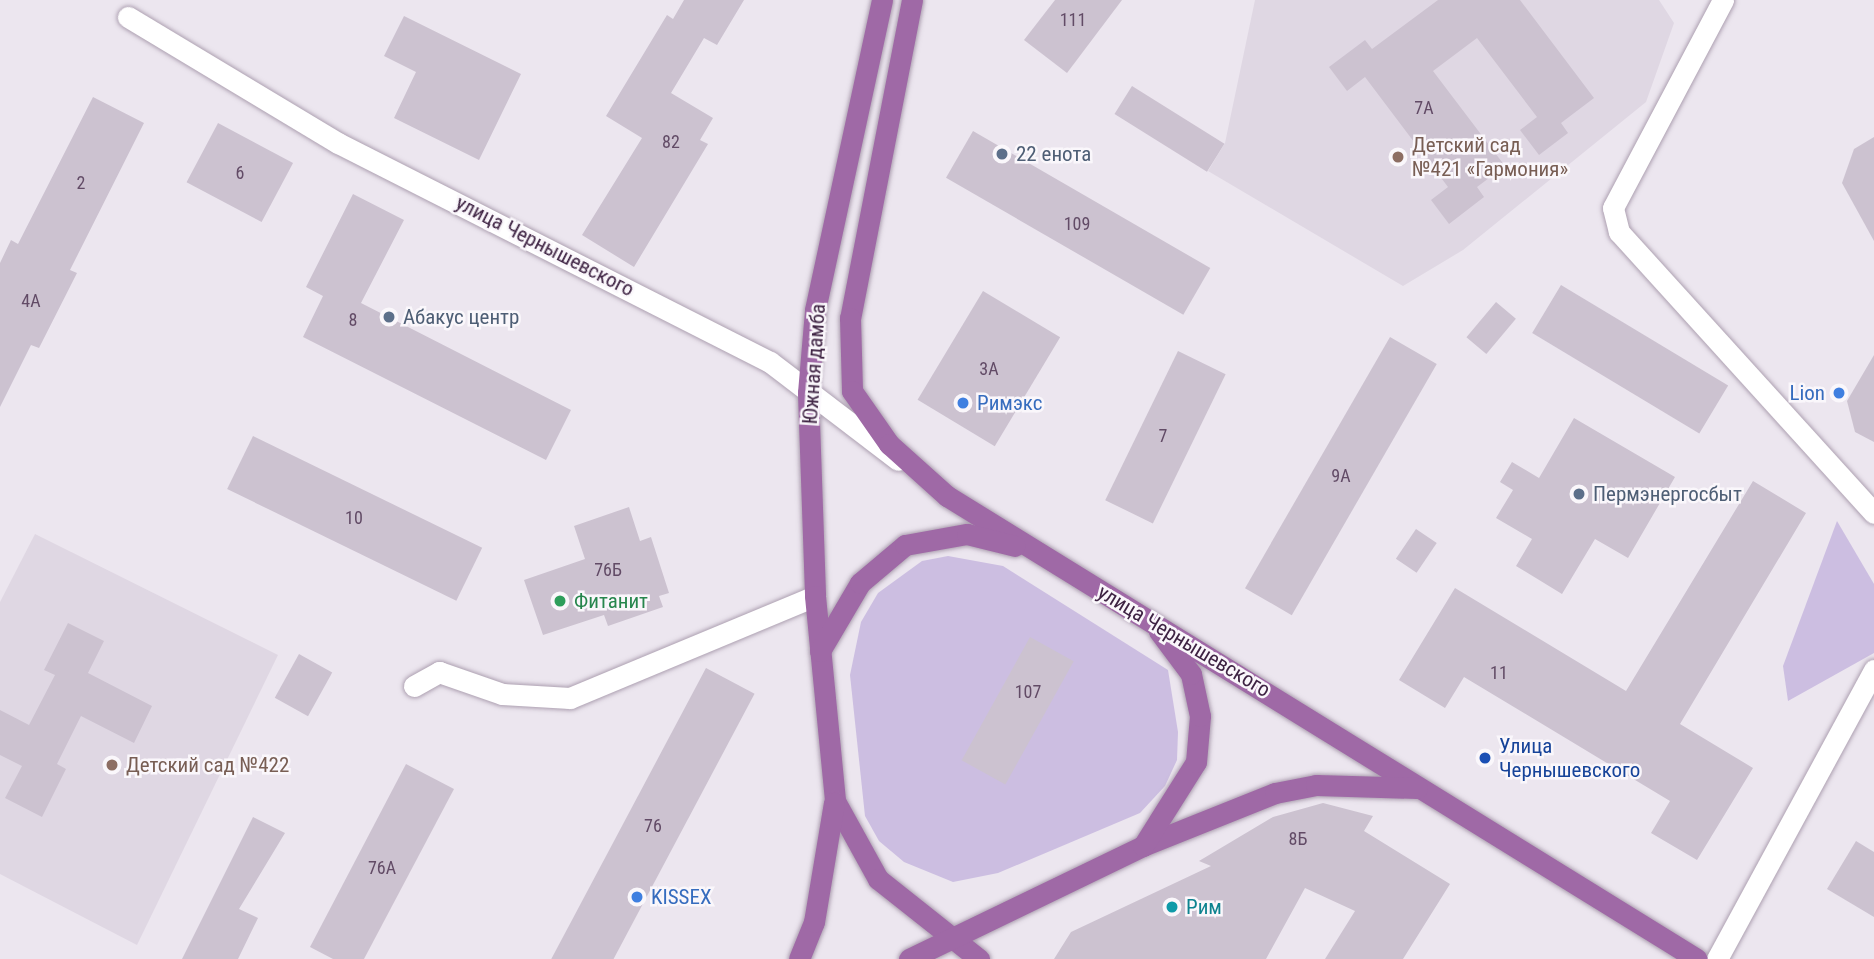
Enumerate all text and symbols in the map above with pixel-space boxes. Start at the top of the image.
house number: 111 [1060,9,1086,31]
house number: 7А [1414,97,1434,119]
house number: 82 [662,131,680,153]
place label: Детский сад №421 «Гармония» [1412,132,1568,182]
place label: 22 енота [1016,141,1091,167]
marker: 22 енота [994,146,1010,162]
marker: Детский сад №421 «Гармония» [1390,149,1406,165]
house number: 6 [236,162,244,184]
house number: 2 [77,172,85,194]
street label: улица Чернышевского [452,190,638,302]
house number: 109 [1064,213,1090,235]
house number: 4А [21,290,41,312]
street label: Южная дамба [797,303,831,425]
place label: Абакус центр [403,304,519,330]
house number: 8 [349,309,357,331]
marker: Абакус центр [381,309,397,325]
house number: 3А [979,358,999,380]
place label: Lion [1789,380,1825,406]
marker: Lion [1831,385,1847,401]
place label: Римэкс [977,390,1042,416]
marker: Римэкс [955,395,971,411]
house number: 7 [1159,425,1167,447]
house number: 9А [1331,465,1351,487]
place label: Пермэнергосбыт [1593,481,1742,507]
marker: Пермэнергосбыт [1571,486,1587,502]
house number: 10 [345,507,363,529]
house number: 76Б [594,559,622,581]
street label: улица Чернышевского [1093,580,1275,702]
place label: Фитанит [574,588,648,614]
marker: Фитанит [552,593,568,609]
house number: 11 [1490,662,1508,684]
house number: 107 [1015,681,1041,703]
place label: Улица Чернышевского [1499,733,1640,783]
marker: Улица Чернышевского [1477,750,1493,766]
place label: Детский сад №422 [126,752,289,778]
marker: Детский сад №422 [104,757,120,773]
house number: 76 [644,815,662,837]
house number: 8Б [1289,828,1307,850]
house number: 76А [368,857,396,879]
place label: KISSEX [651,884,711,910]
marker: KISSEX [629,889,645,905]
place label: Рим [1186,894,1222,920]
marker: Рим [1164,899,1180,915]

